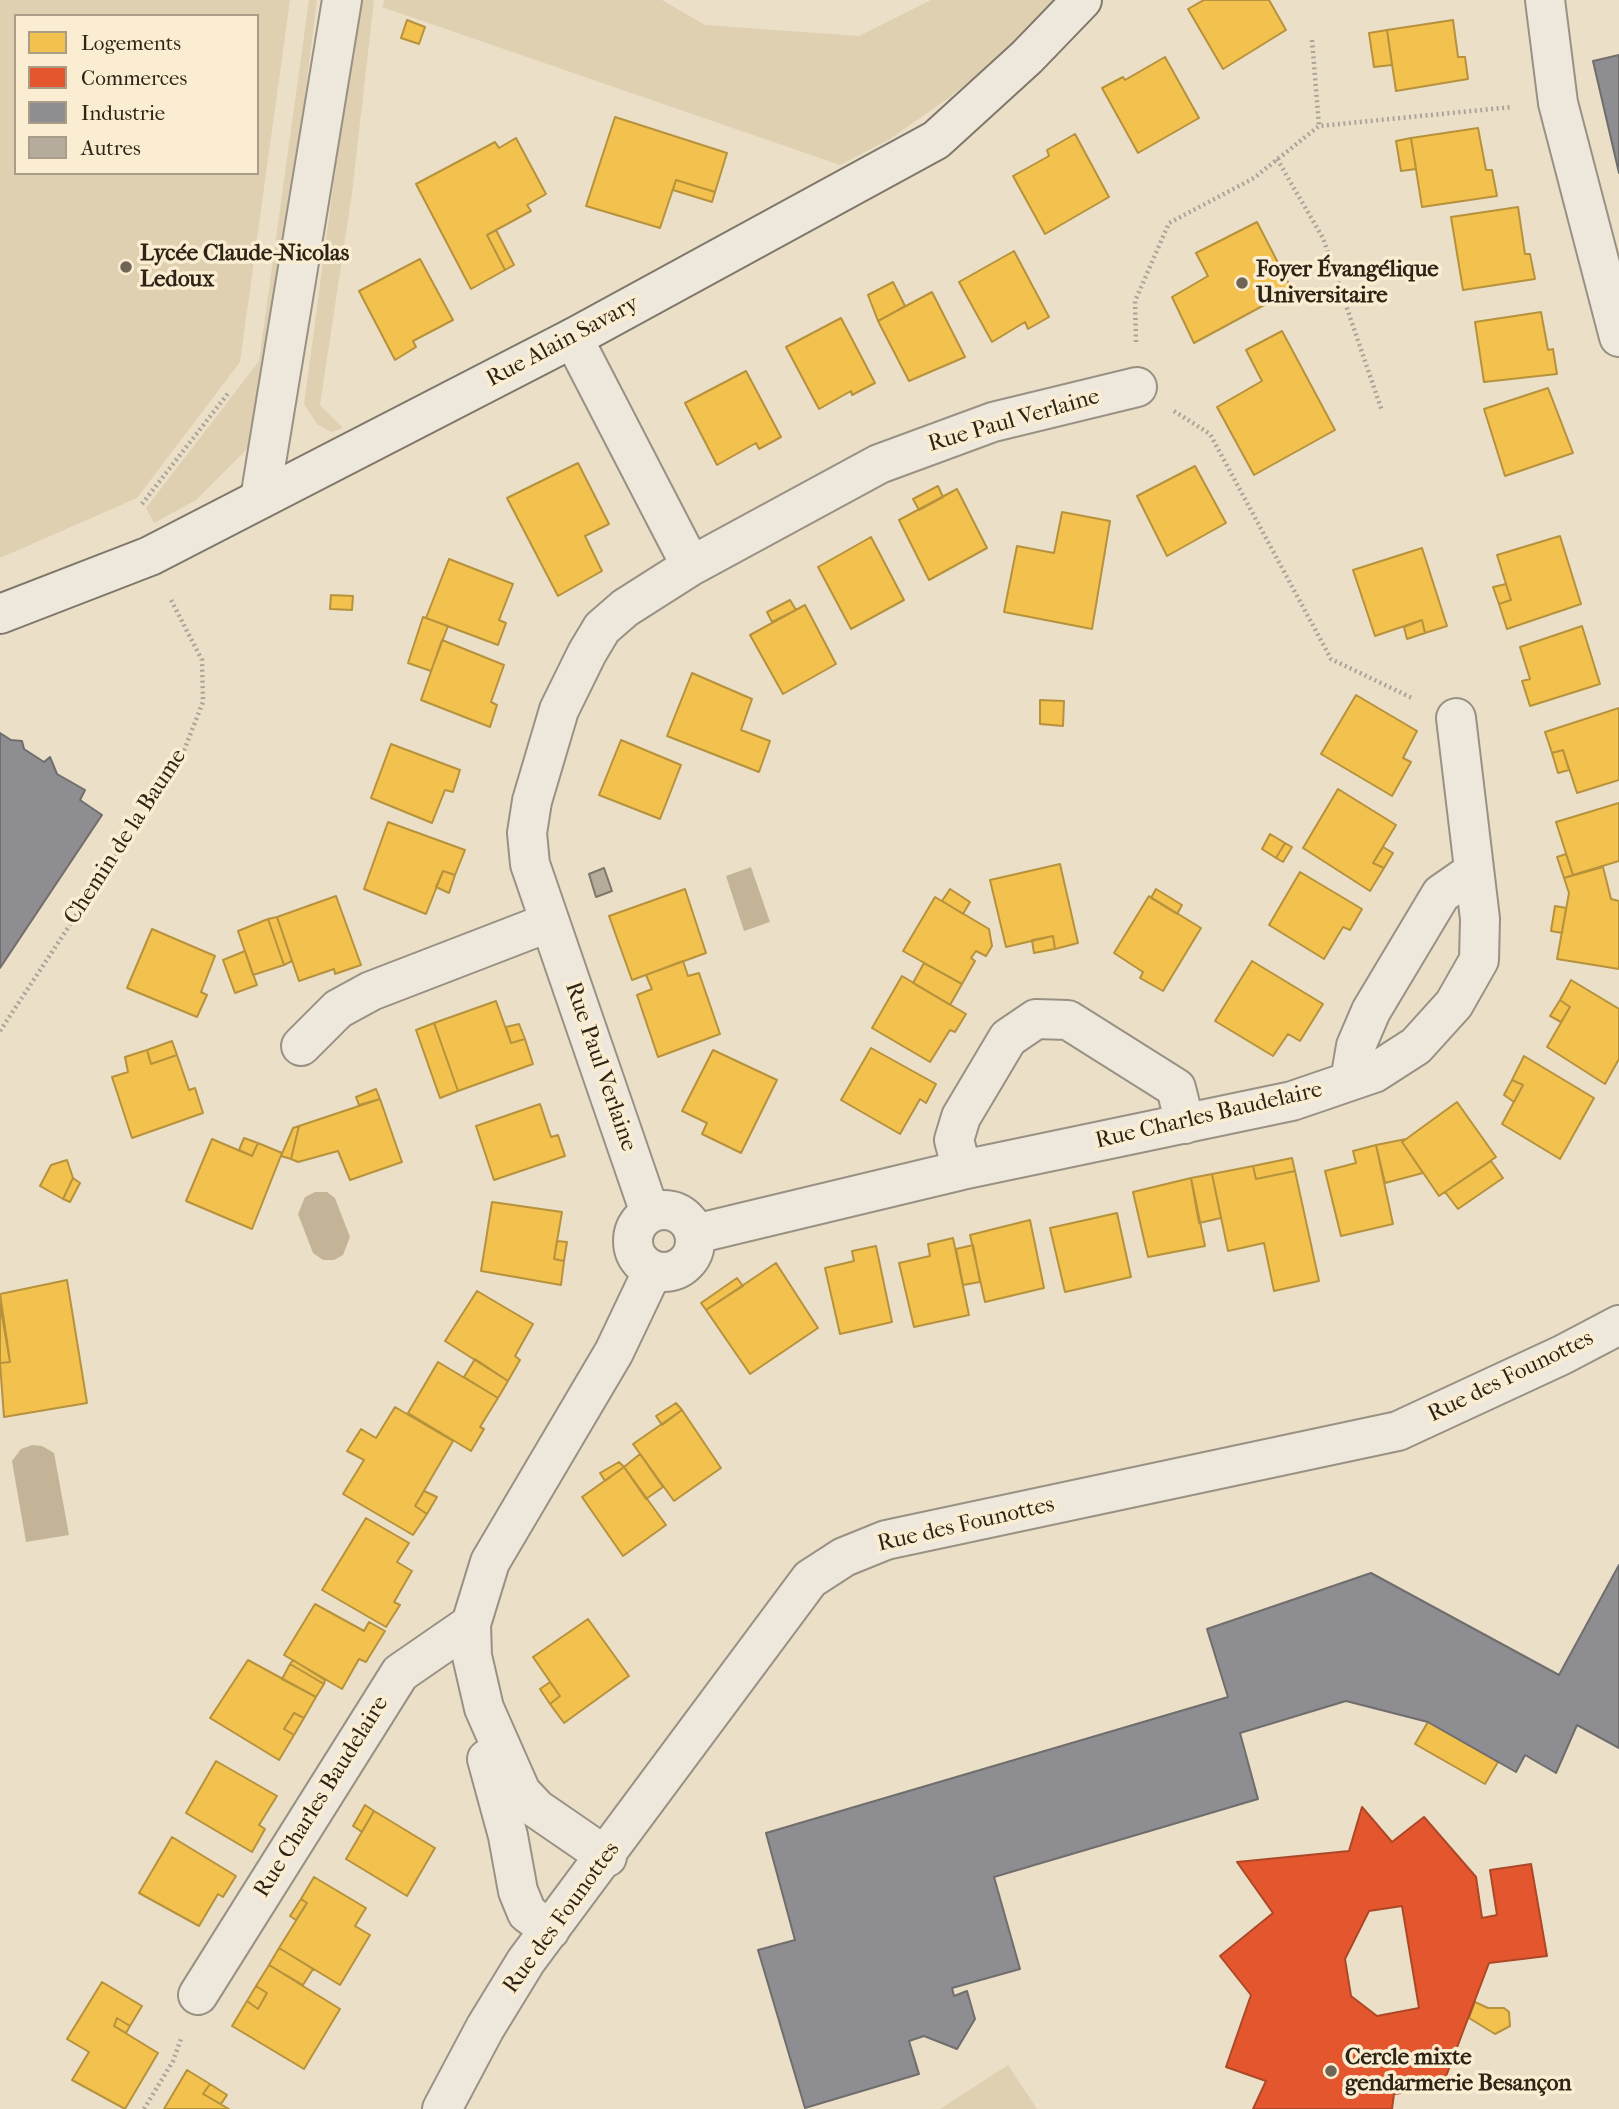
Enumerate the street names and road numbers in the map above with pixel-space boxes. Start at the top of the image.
street label: Rue Alain Savary [482,290,644,394]
street label: Rue Paul Verlaine [925,383,1103,459]
street label: Chemin de la Baume [59,744,193,930]
street label: Rue Paul Verlaine [558,979,642,1155]
street label: Rue Charles Baudelaire [1093,1076,1325,1156]
street label: Rue des Founottes [1424,1325,1598,1429]
street label: Rue des Founottes [875,1491,1057,1559]
street label: Rue Charles Baudelaire [249,1691,395,1903]
street label: Rue des Founottes [498,1837,626,1999]

